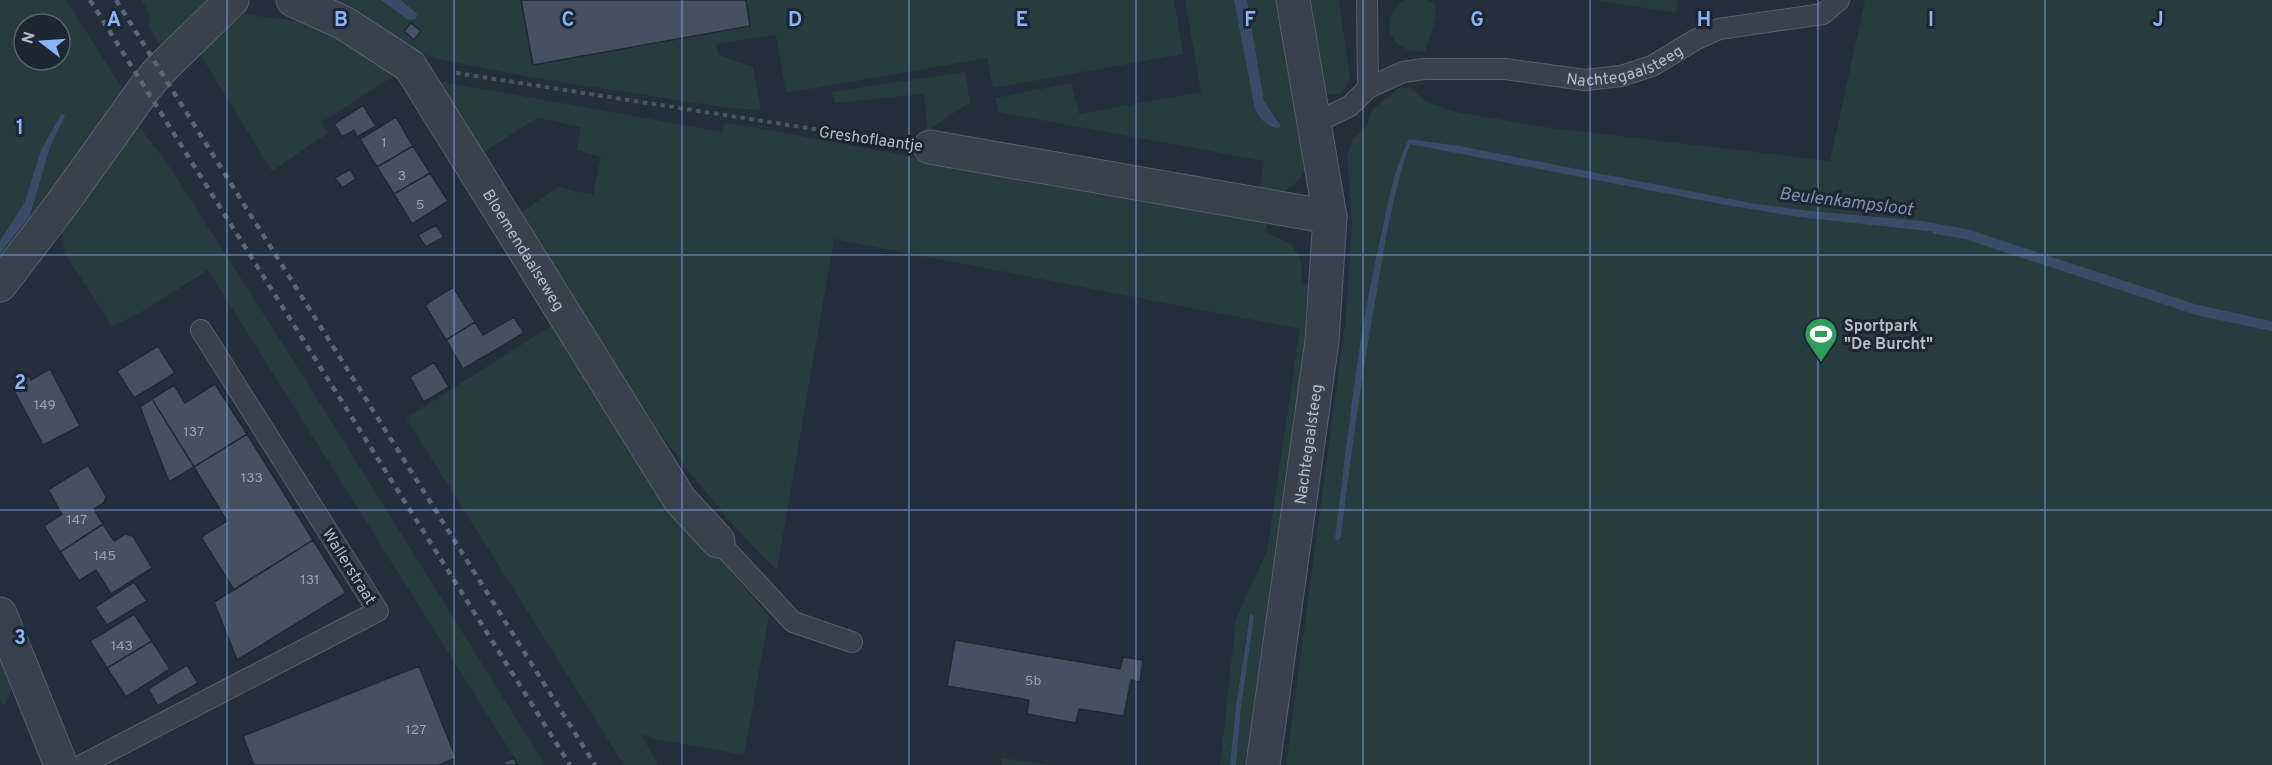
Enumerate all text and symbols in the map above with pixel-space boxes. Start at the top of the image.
text: A [107,8,121,34]
text: B [334,8,348,34]
text: C [562,8,574,34]
text: D [788,8,802,34]
text: E [1016,8,1028,34]
text: F [1244,8,1256,34]
text: G [1470,8,1484,34]
text: H [1697,8,1711,34]
text: I [1928,8,1934,34]
text: J [2152,8,2164,34]
north arrow [12,12,72,72]
text: N [18,30,41,47]
street label: Nachtegaalsteeg [1565,42,1687,92]
text: 1 [16,116,24,142]
street label: Greshoflaantje [817,123,924,157]
house number: 1 [381,135,387,152]
house number: 3 [398,168,406,185]
water label: Beulenkampsloot [1778,183,1916,222]
street label: Bloemendaalseweg [477,186,568,315]
house number: 5 [416,197,424,214]
sports icon: Sportpark "De Burcht" [1803,316,1839,363]
place label: Sportpark "De Burcht" [1844,317,1933,355]
text: 2 [14,371,26,397]
street label: Nachtegaalsteeg [1291,383,1328,506]
house number: 149 [34,397,56,414]
house number: 137 [184,424,204,441]
house number: 133 [241,470,263,487]
house number: 147 [67,512,87,529]
street label: Wallerstraat [317,525,380,609]
house number: 145 [94,548,116,565]
house number: 131 [301,572,319,589]
text: 3 [14,626,26,652]
house number: 143 [111,638,133,655]
house number: 5b [1025,673,1041,690]
house number: 127 [406,722,426,739]

